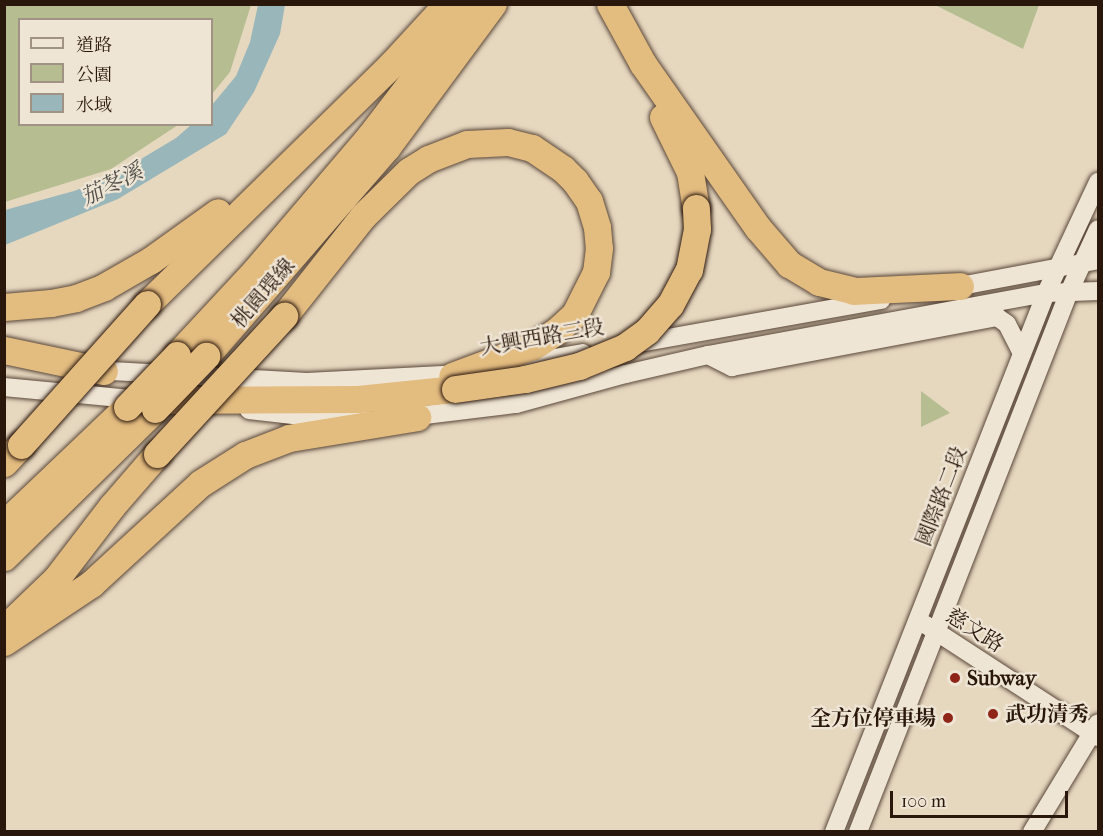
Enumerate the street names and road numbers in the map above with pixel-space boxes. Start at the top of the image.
street label: 桃園環線 [226,253,300,333]
street label: 大興西路三段 [478,314,606,360]
street label: 國際路二段 [910,442,972,550]
street label: 慈文路 [942,603,1008,657]

